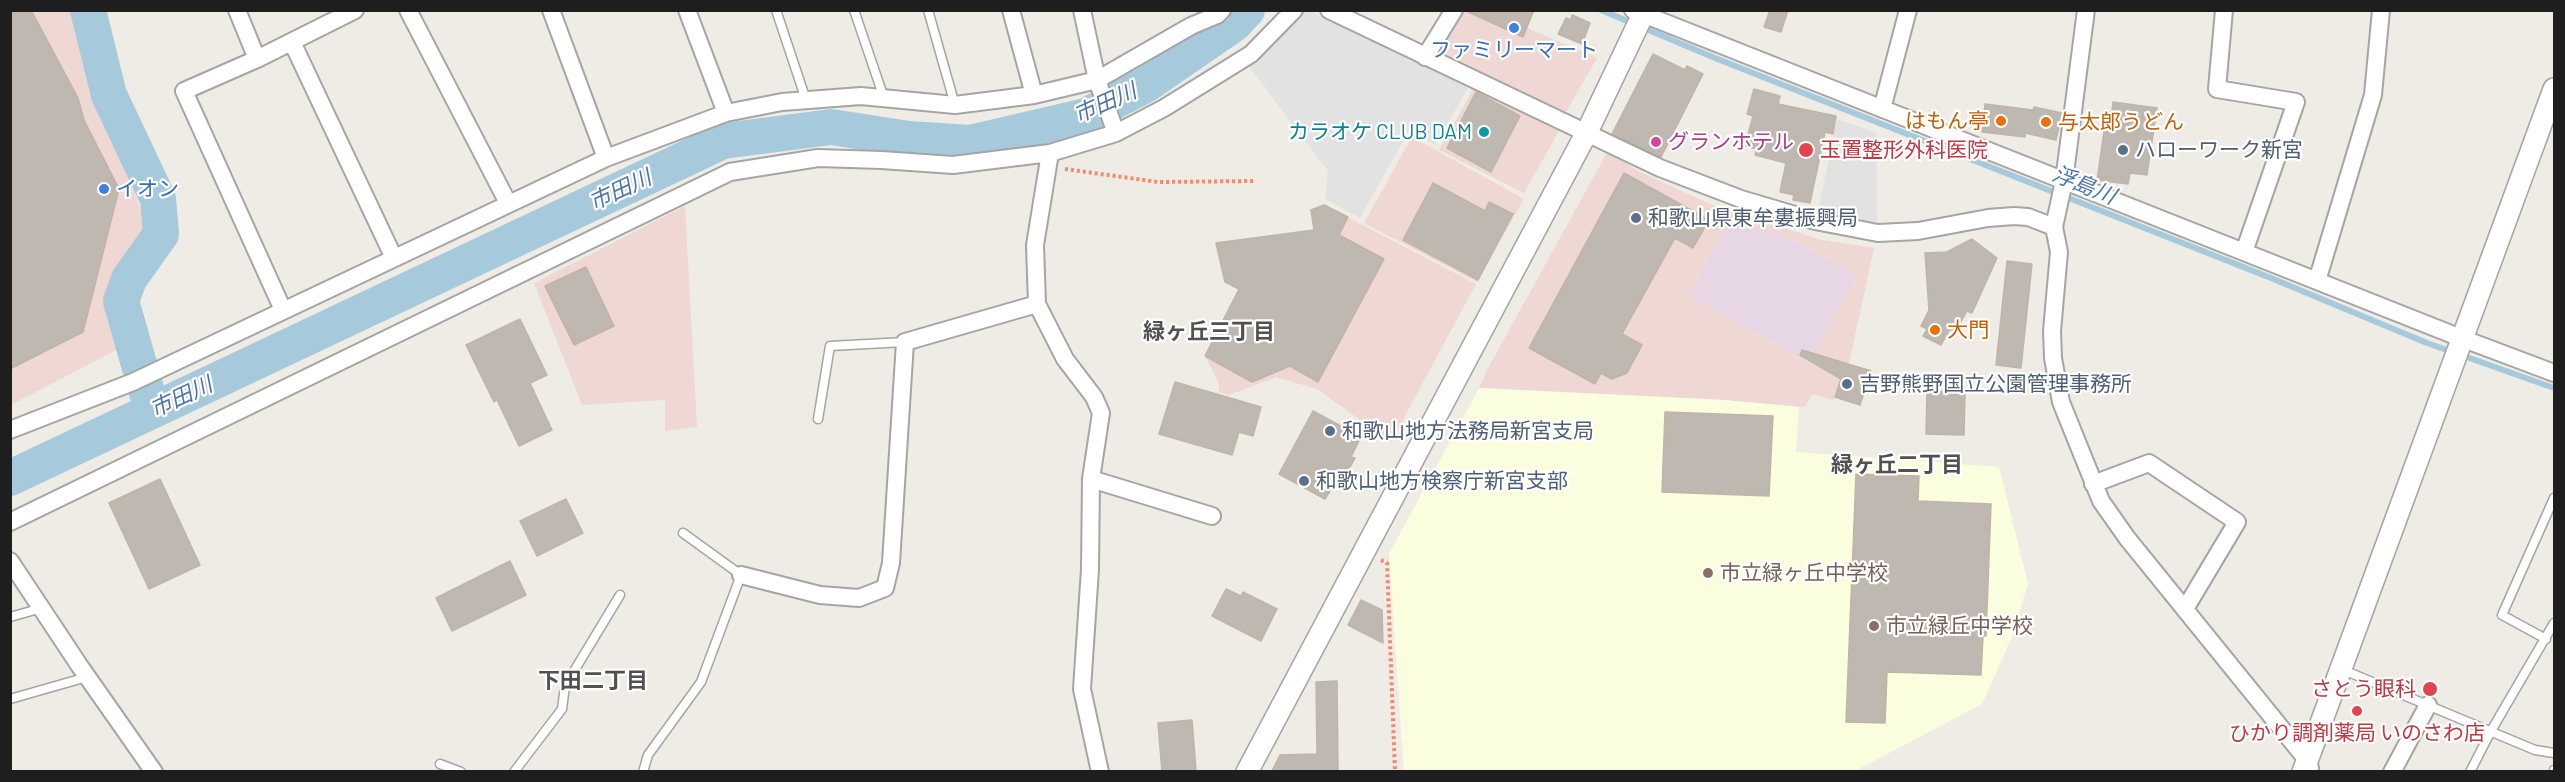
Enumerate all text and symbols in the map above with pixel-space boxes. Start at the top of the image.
marker: ファミリーマート [1507,21,1521,35]
place label: ファミリーマート [1430,37,1598,63]
water label: 市田川 [1069,78,1141,128]
place label: はもん亭 [1905,108,1989,134]
place label: 与太郎うどん [2058,109,2184,135]
marker: はもん亭 [1994,114,2008,128]
marker: 与太郎うどん [2039,115,2053,129]
place label: カラオケ CLUB DAM [1288,119,1472,145]
marker: カラオケ CLUB DAM [1477,125,1491,139]
place label: グランホテル [1668,129,1794,155]
marker: グランホテル [1649,135,1663,149]
place label: 玉置整形外科医院 [1820,137,1988,163]
place label: ハローワーク新宮 [2135,137,2303,163]
marker: 玉置整形外科医院 [1797,141,1815,159]
marker: ハローワーク新宮 [2116,143,2130,157]
water label: 浮島川 [2048,160,2120,210]
water label: 市田川 [585,164,655,216]
place label: イオン [116,176,179,202]
marker: イオン [97,182,111,196]
place label: 和歌山県東牟婁振興局 [1648,205,1858,231]
marker: 和歌山県東牟婁振興局 [1629,211,1643,225]
place label: 大門 [1947,317,1989,343]
district label: 緑ヶ丘三丁目 [1143,319,1275,345]
marker: 大門 [1928,323,1942,337]
water label: 市田川 [146,371,216,423]
place label: 吉野熊野国立公園管理事務所 [1859,371,2132,397]
marker: 吉野熊野国立公園管理事務所 [1840,377,1854,391]
place label: 和歌山地方法務局新宮支局 [1342,418,1594,444]
marker: 和歌山地方法務局新宮支局 [1323,424,1337,438]
district label: 緑ヶ丘二丁目 [1831,452,1963,478]
place label: 和歌山地方検察庁新宮支部 [1316,468,1568,494]
marker: 和歌山地方検察庁新宮支部 [1297,474,1311,488]
place label: 市立緑ヶ丘中学校 [1720,560,1888,586]
marker: 市立緑ヶ丘中学校 [1701,566,1715,580]
place label: 市立緑丘中学校 [1886,613,2033,639]
marker: 市立緑丘中学校 [1867,619,1881,633]
district label: 下田二丁目 [538,668,648,694]
place label: さとう眼科 [2311,676,2416,702]
marker: さとう眼科 [2421,680,2439,698]
marker: ひかり調剤薬局 いのさわ店 [2350,704,2364,718]
place label: ひかり調剤薬局 いのさわ店 [2229,720,2485,746]

